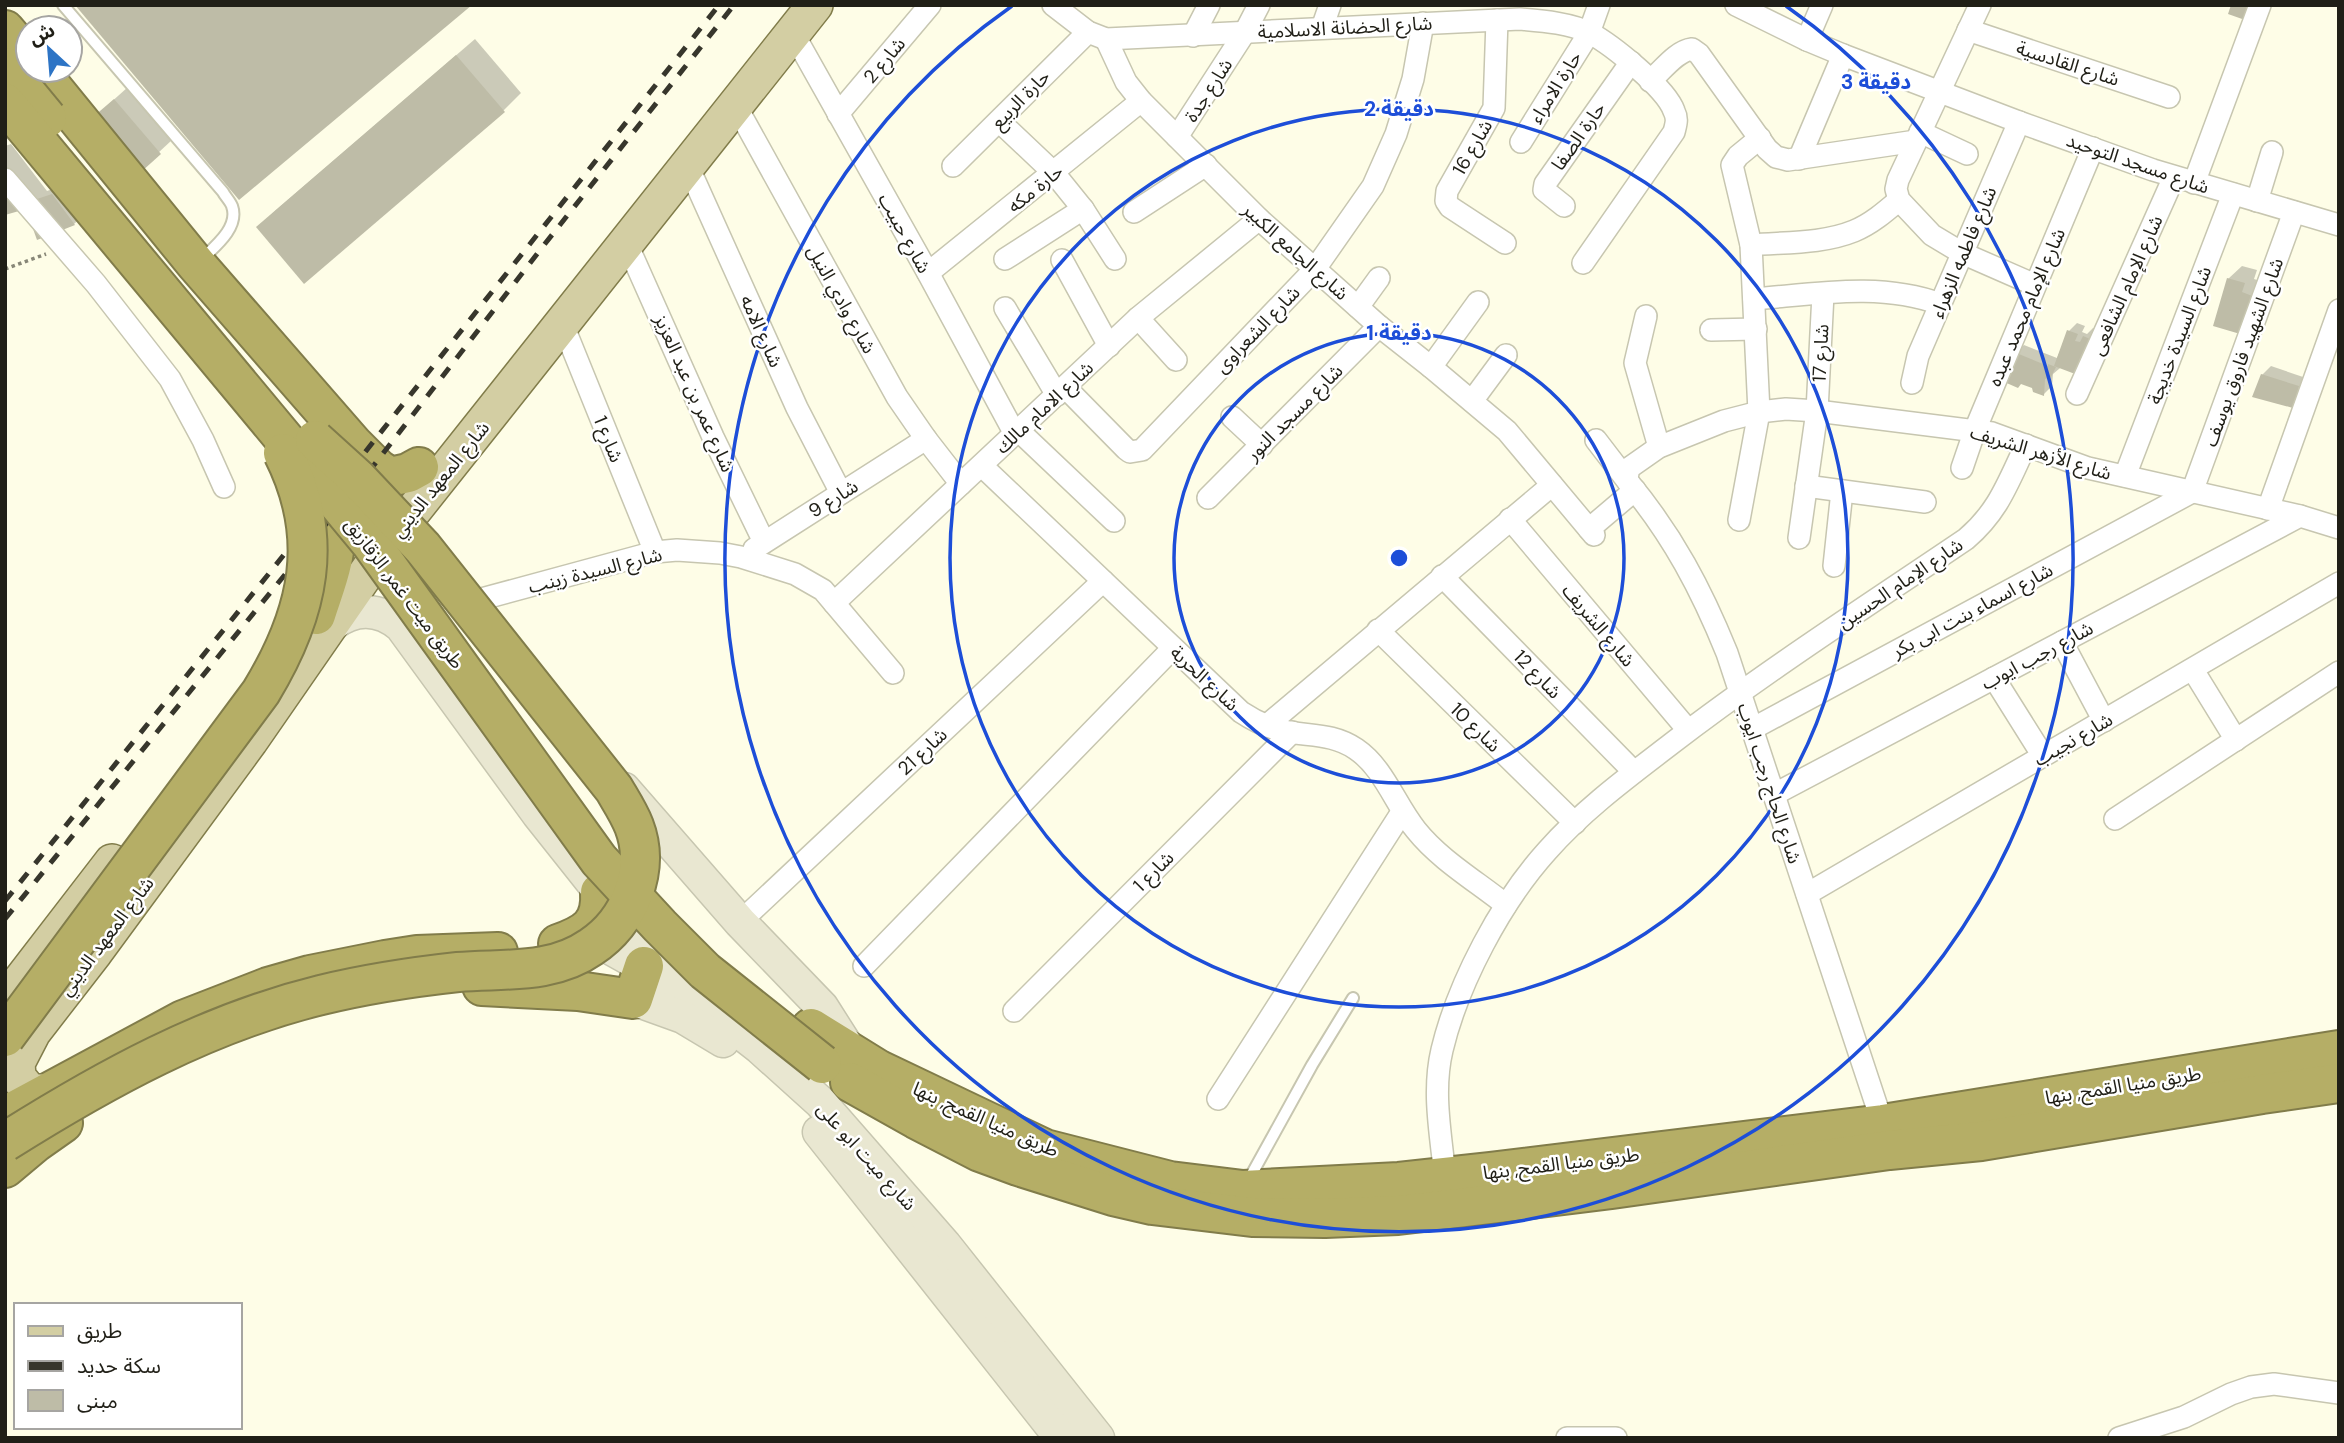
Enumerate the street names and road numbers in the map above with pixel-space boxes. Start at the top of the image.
street label: شارع الحضانة الاسلامية [1257,10,1433,46]
street label: شارع 2 [858,32,912,89]
street label: شارع القادسية [2013,35,2122,93]
street label: حارة الامراء [1523,46,1587,128]
street label: شارع جدة [1179,54,1239,127]
street label: حارة الربيع [985,64,1057,136]
street label: حارة الصفا [1546,97,1611,175]
street label: شارع 16 [1447,115,1499,180]
street label: شارع مسجد التوحيد [2063,127,2213,201]
street label: حارة مكه [1002,158,1068,218]
street label: شارع فاطمه الزهراء [1924,183,2003,322]
street label: شارع حبيب [872,189,937,278]
street label: شارع الجامع الكبير [1235,196,1354,307]
street label: شارع الإمام الشافعى [2084,211,2170,360]
street label: شارع الإمام محمد عبده [1982,224,2073,391]
street label: شارع وادي النيل [799,240,882,359]
street label: شارع الشهيد فاروق يوسف [2198,254,2290,450]
street label: شارع السيدة خديجة [2142,263,2218,408]
street label: شارع الشعراوى [1209,280,1306,379]
street label: شارع الامه [734,291,789,372]
street label: شارع عمر بن عبد العزيز [647,310,741,476]
street label: شارع 17 [1806,323,1836,383]
street label: شارع الامام مالك [990,355,1100,461]
street label: شارع مسجد النور [1240,358,1349,468]
street label: شارع 1 [587,412,629,467]
street label: شارع المعهد الديني [386,416,497,544]
street label: شارع الأزهر الشريف [1967,419,2115,487]
street label: شارع 9 [804,474,863,524]
street label: طريق ميت غمر, الزقازيق [339,513,470,674]
street label: شارع الإمام الحسين [1833,532,1969,636]
street label: شارع السيدة زينب [526,542,665,600]
street label: شارع اسماء بنت ابى بكر [1886,557,2058,665]
street label: شارع الشريف [1556,579,1641,673]
street label: شارع رجب ايوب [1977,615,2098,696]
street label: شارع الحرية [1164,640,1244,717]
street label: شارع 12 [1507,644,1567,705]
street label: شارع 10 [1444,697,1506,758]
street label: شارع الحاج رجب ايوب [1731,700,1807,867]
street label: شارع نجيب [2029,707,2118,773]
street label: شارع 21 [892,722,953,781]
street label: شارع 1 [1128,846,1180,898]
street label: شارع المعهد الديني [53,872,161,1002]
street label: طريق منيا القمح, بنها [2043,1061,2203,1112]
street label: طريق منيا القمح, بنها [908,1076,1063,1165]
street label: شارع ميت ابو على [810,1097,922,1217]
street label: طريق منيا القمح, بنها [1481,1141,1641,1187]

